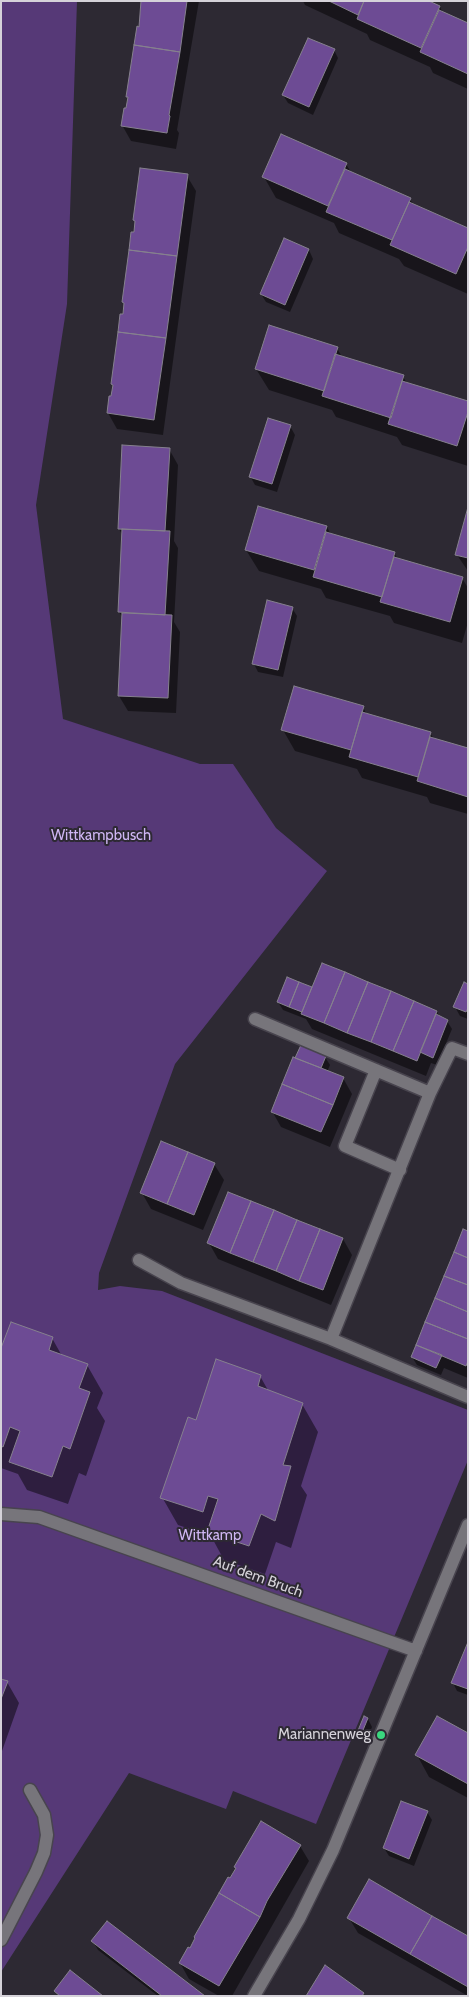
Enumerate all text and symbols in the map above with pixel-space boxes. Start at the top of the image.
park label: Wittkampbusch [51,827,151,845]
park label: Wittkamp [179,1527,241,1545]
street label: Auf dem Bruch [211,1552,305,1602]
place label: Mariannenweg [278,1726,371,1744]
marker: Mariannenweg [375,1729,387,1741]

